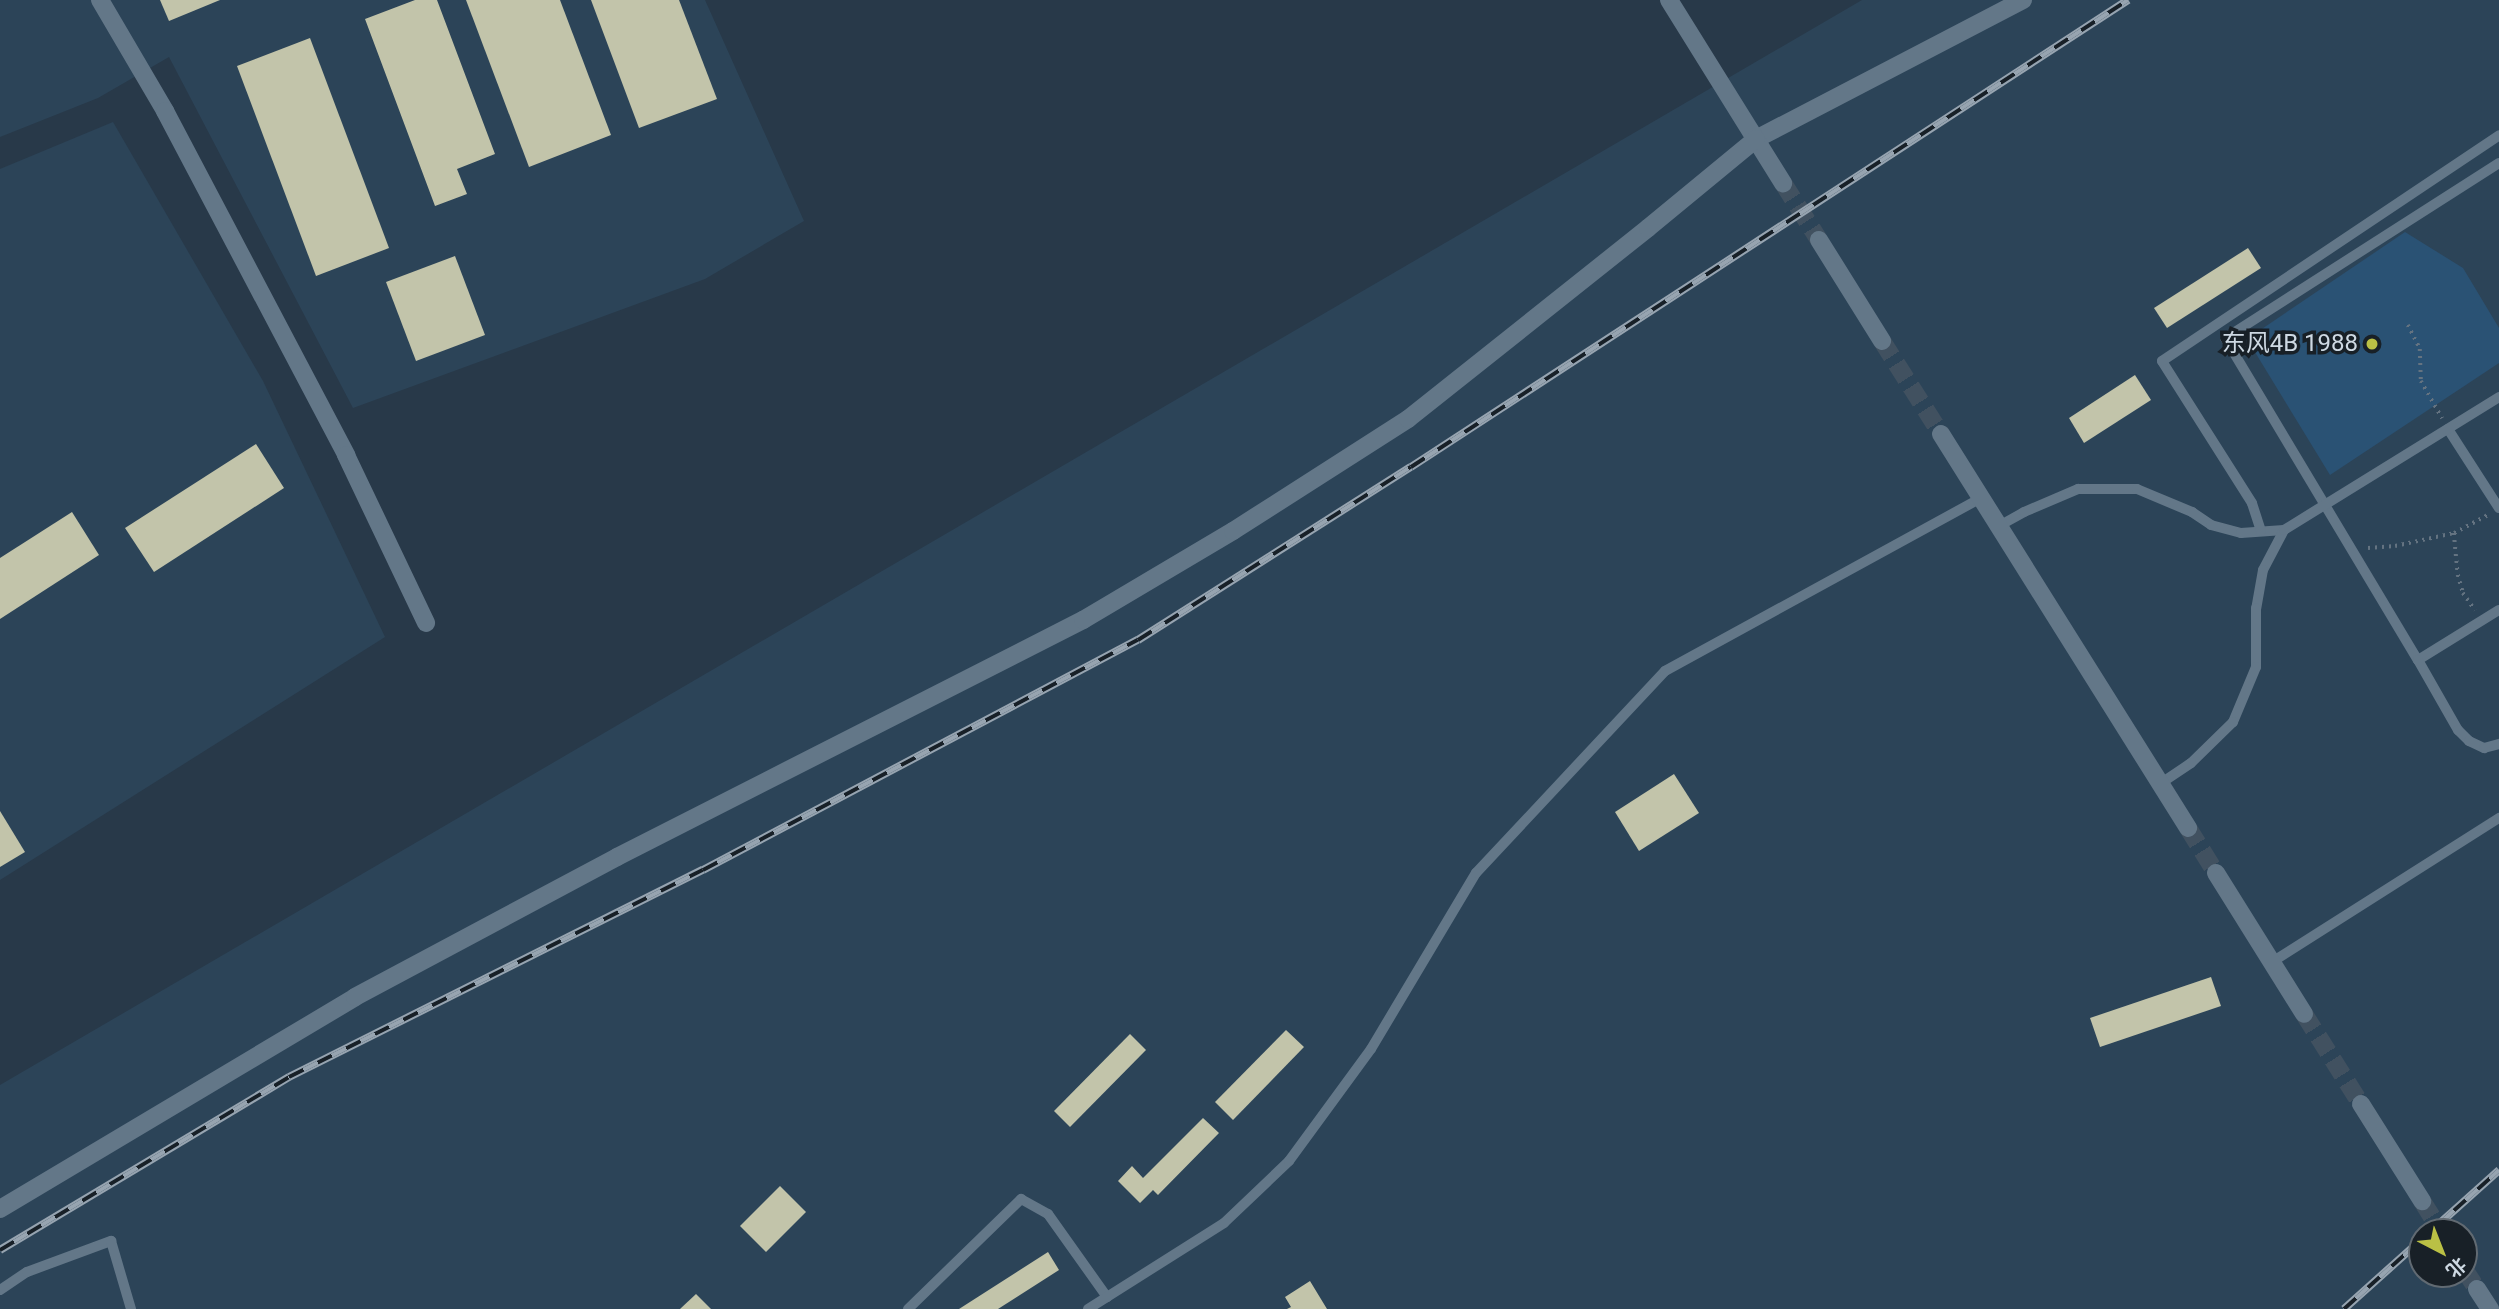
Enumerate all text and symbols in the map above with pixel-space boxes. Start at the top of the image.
place label: 东风4B 1988 [2222,330,2358,358]
marker: 东风4B 1988 [2364,336,2380,352]
north arrow [2408,1218,2478,1288]
text: 北 [2441,1253,2471,1282]

